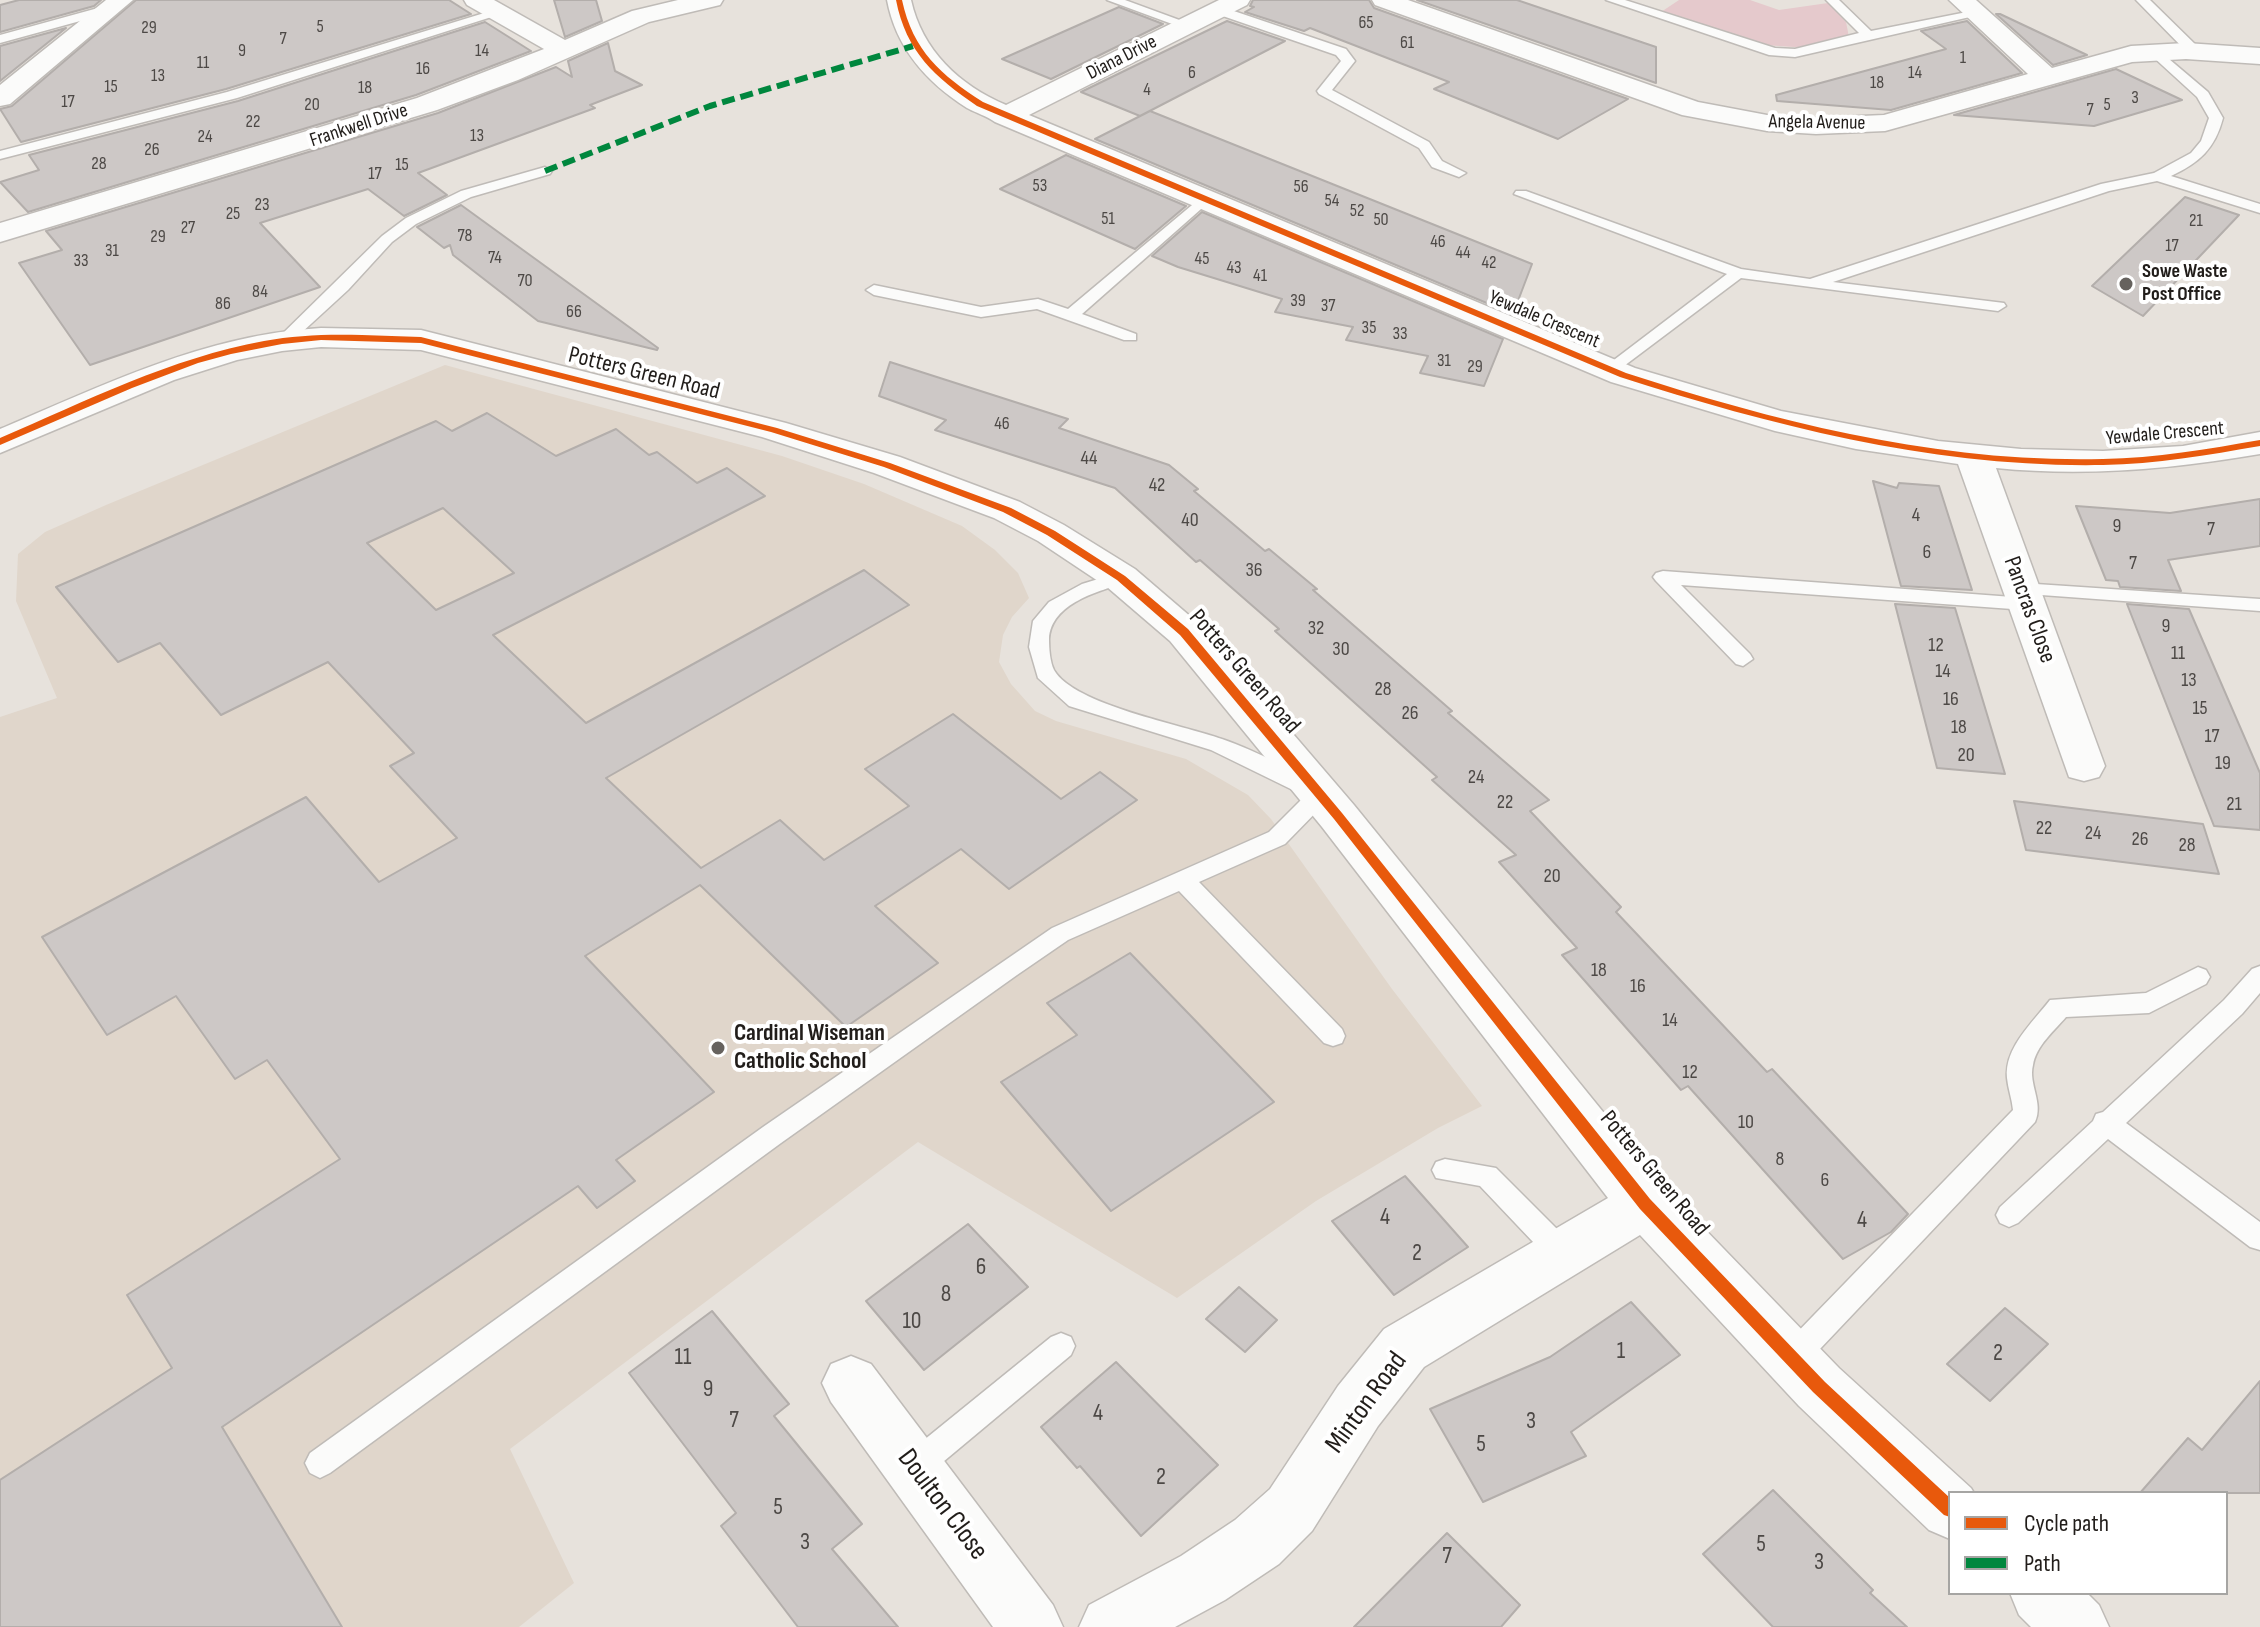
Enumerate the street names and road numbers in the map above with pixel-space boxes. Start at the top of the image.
street label: Diana Drive [1083,30,1161,86]
street label: Frankwell Drive [307,99,411,153]
street label: Angela Avenue [1768,110,1866,136]
street label: Yewdale Crescent [1485,286,1603,354]
street label: Potters Green Road [565,341,723,407]
street label: Yewdale Crescent [2105,417,2225,451]
street label: Pancras Close [1996,553,2062,667]
street label: Potters Green Road [1182,604,1306,740]
street label: Potters Green Road [1593,1105,1715,1243]
street label: Minton Road [1319,1346,1415,1460]
street label: Doulton Close [889,1443,995,1567]

